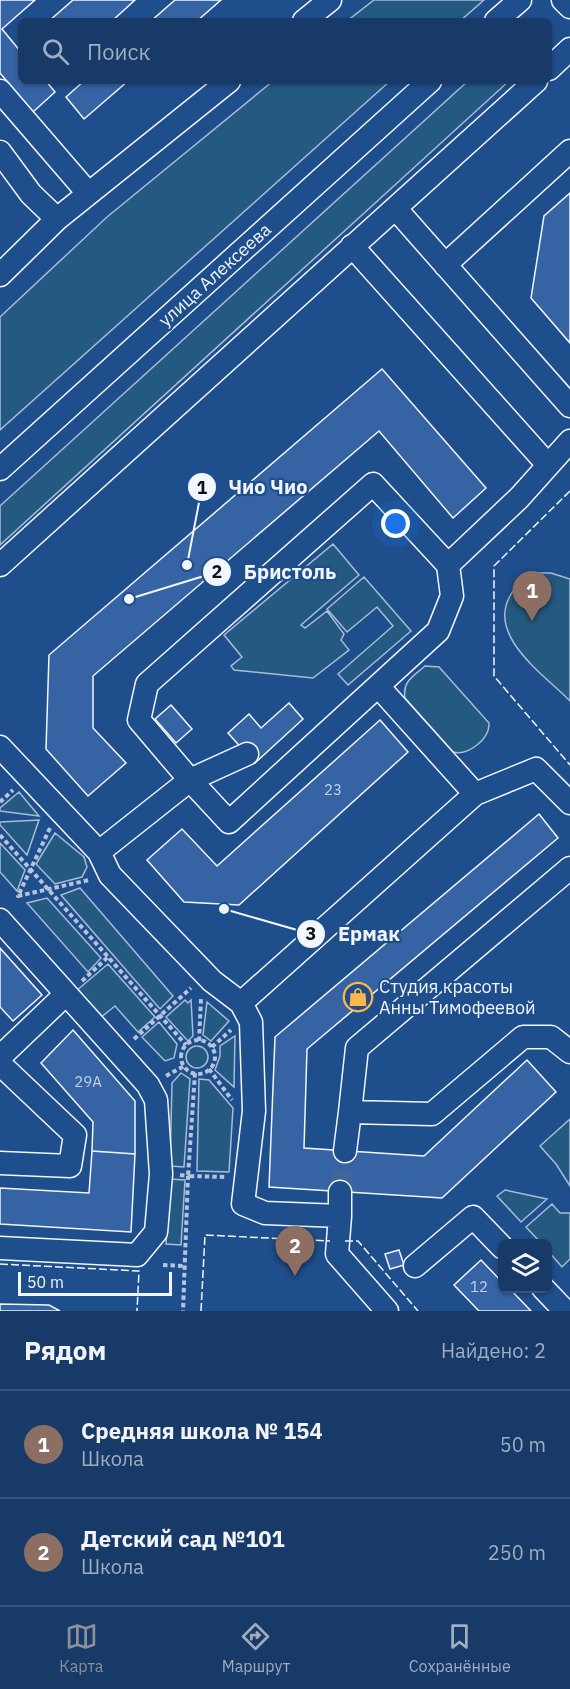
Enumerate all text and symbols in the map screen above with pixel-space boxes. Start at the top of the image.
search box [18,18,552,84]
icon: search [39,35,72,68]
text: Поиск [87,37,151,66]
street label: улица Алексеева [154,218,276,331]
callout: Чио Чио [187,468,320,506]
text: Чио Чио [229,473,307,500]
text: 1 [197,476,208,499]
your location [381,509,410,538]
callout: Бристоль [202,553,348,591]
text: Бристоль [244,558,336,585]
text: 2 [212,560,222,583]
pin: 1 [512,572,552,621]
house number: 23 [324,780,342,799]
callout: Ермак [296,915,412,953]
text: Ермак [338,920,400,947]
text: 3 [306,922,316,945]
place label: Студия красоты Анны Тимофеевой [379,975,536,1019]
shop icon: Студия красоты Анны Тимофеевой [342,981,374,1013]
house number: 29А [74,1072,102,1091]
pin: 2 [276,1226,314,1276]
map controls [498,1239,552,1293]
button: layers [498,1239,552,1293]
scale bar [18,1269,172,1296]
text: 50 m [27,1272,64,1292]
house number: 12 [470,1277,488,1296]
text: Рядом [24,1333,106,1367]
text: Найдено: 2 [441,1337,546,1364]
text: Средняя школа № 154 [81,1416,323,1445]
text: 1 [38,1431,50,1458]
text: 50 m [500,1431,546,1458]
text: Школа [81,1445,144,1472]
text: Детский сад №101 [81,1524,285,1553]
text: 2 [38,1539,50,1566]
text: 250 m [488,1539,546,1566]
text: Школа [81,1553,144,1580]
tab: Карта [59,1620,103,1676]
tab: Маршрут [222,1620,290,1676]
tab: Сохранённые [409,1620,511,1676]

